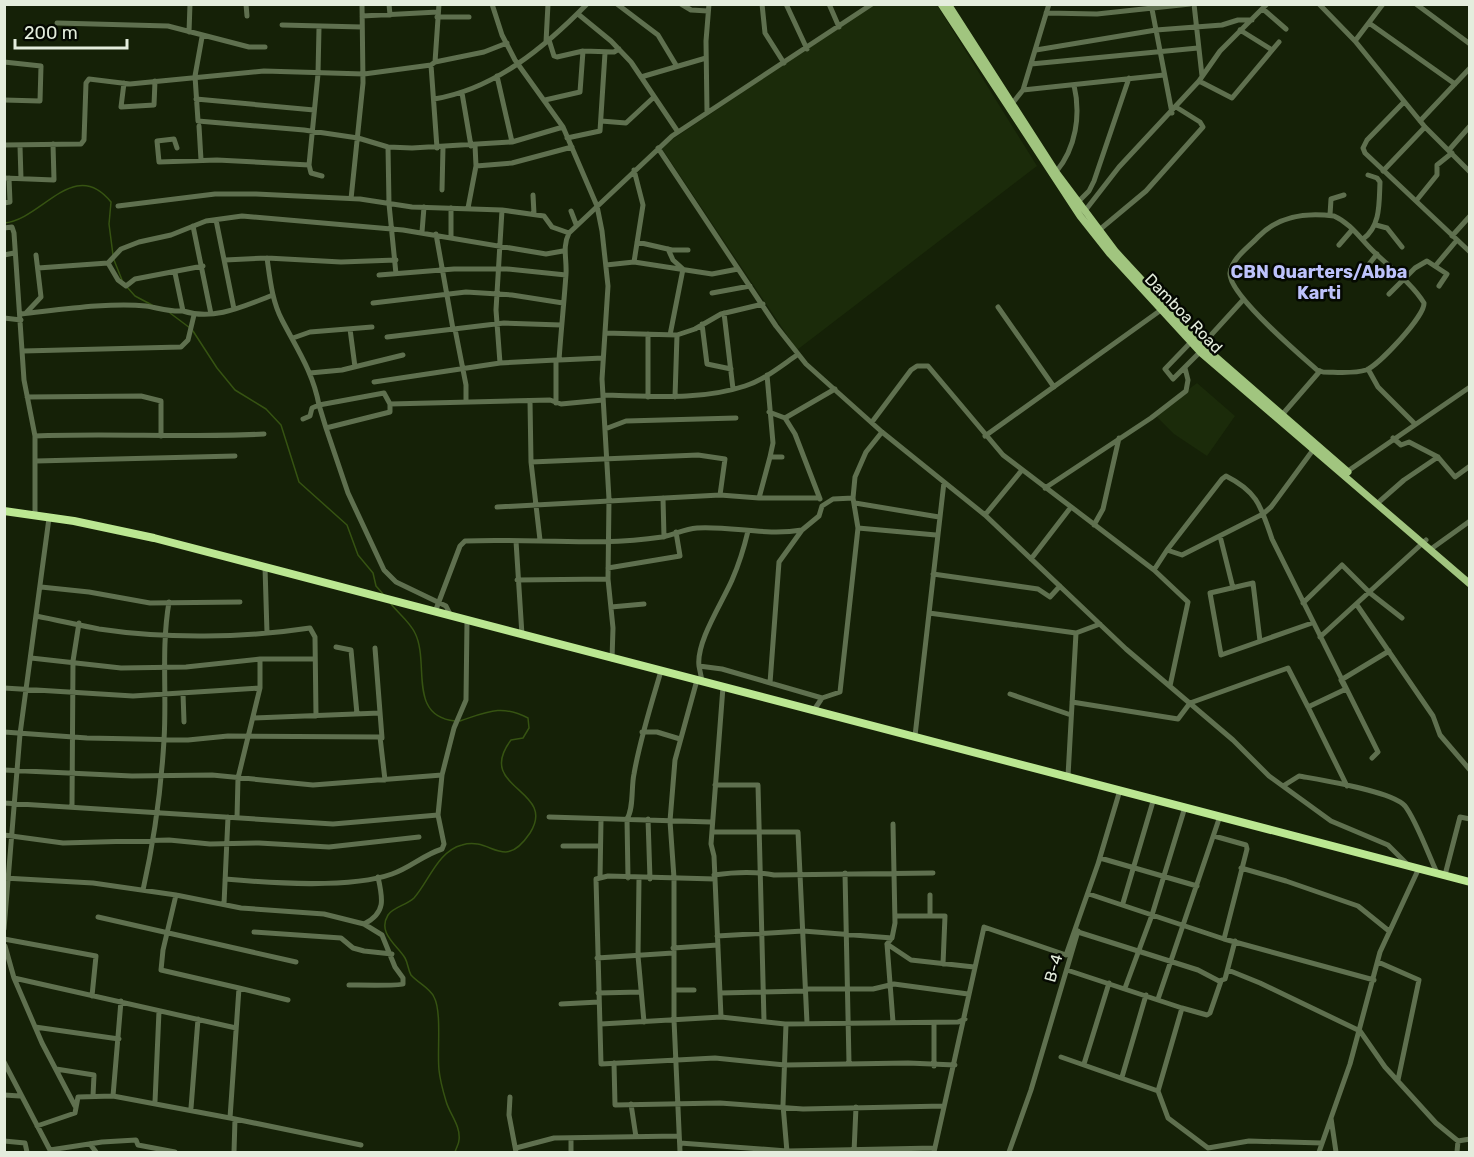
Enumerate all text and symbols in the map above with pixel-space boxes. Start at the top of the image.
scale bar [15,12,128,50]
text: 200 m [24,22,78,44]
district label: CBN Quarters/Abba Karti [1231,261,1407,304]
street label: Damboa Road [1141,270,1226,357]
street label: B-4 [1040,952,1067,984]

